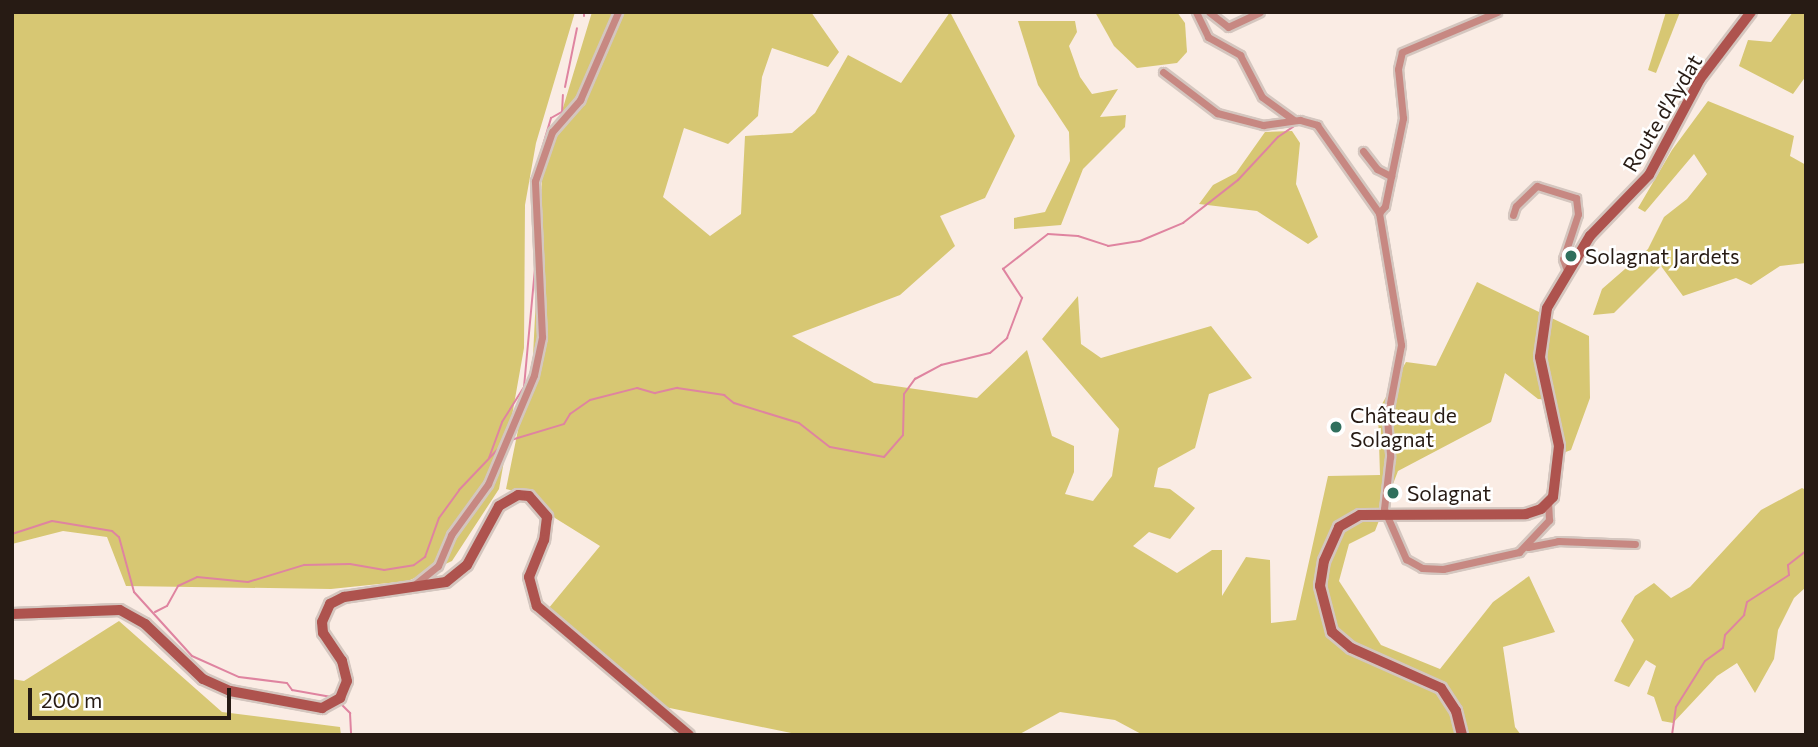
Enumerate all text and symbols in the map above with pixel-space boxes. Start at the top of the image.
street label: Route d'Aydat [1617,50,1707,176]
place label: Solagnat Jardets [1585,243,1740,269]
marker: Solagnat Jardets [1563,248,1579,264]
place label: Château de Solagnat [1350,402,1457,452]
marker: Château de Solagnat [1328,419,1344,435]
place label: Solagnat [1407,480,1491,506]
marker: Solagnat [1385,485,1401,501]
scale bar [32,674,234,718]
text: 200 m [41,687,102,712]

